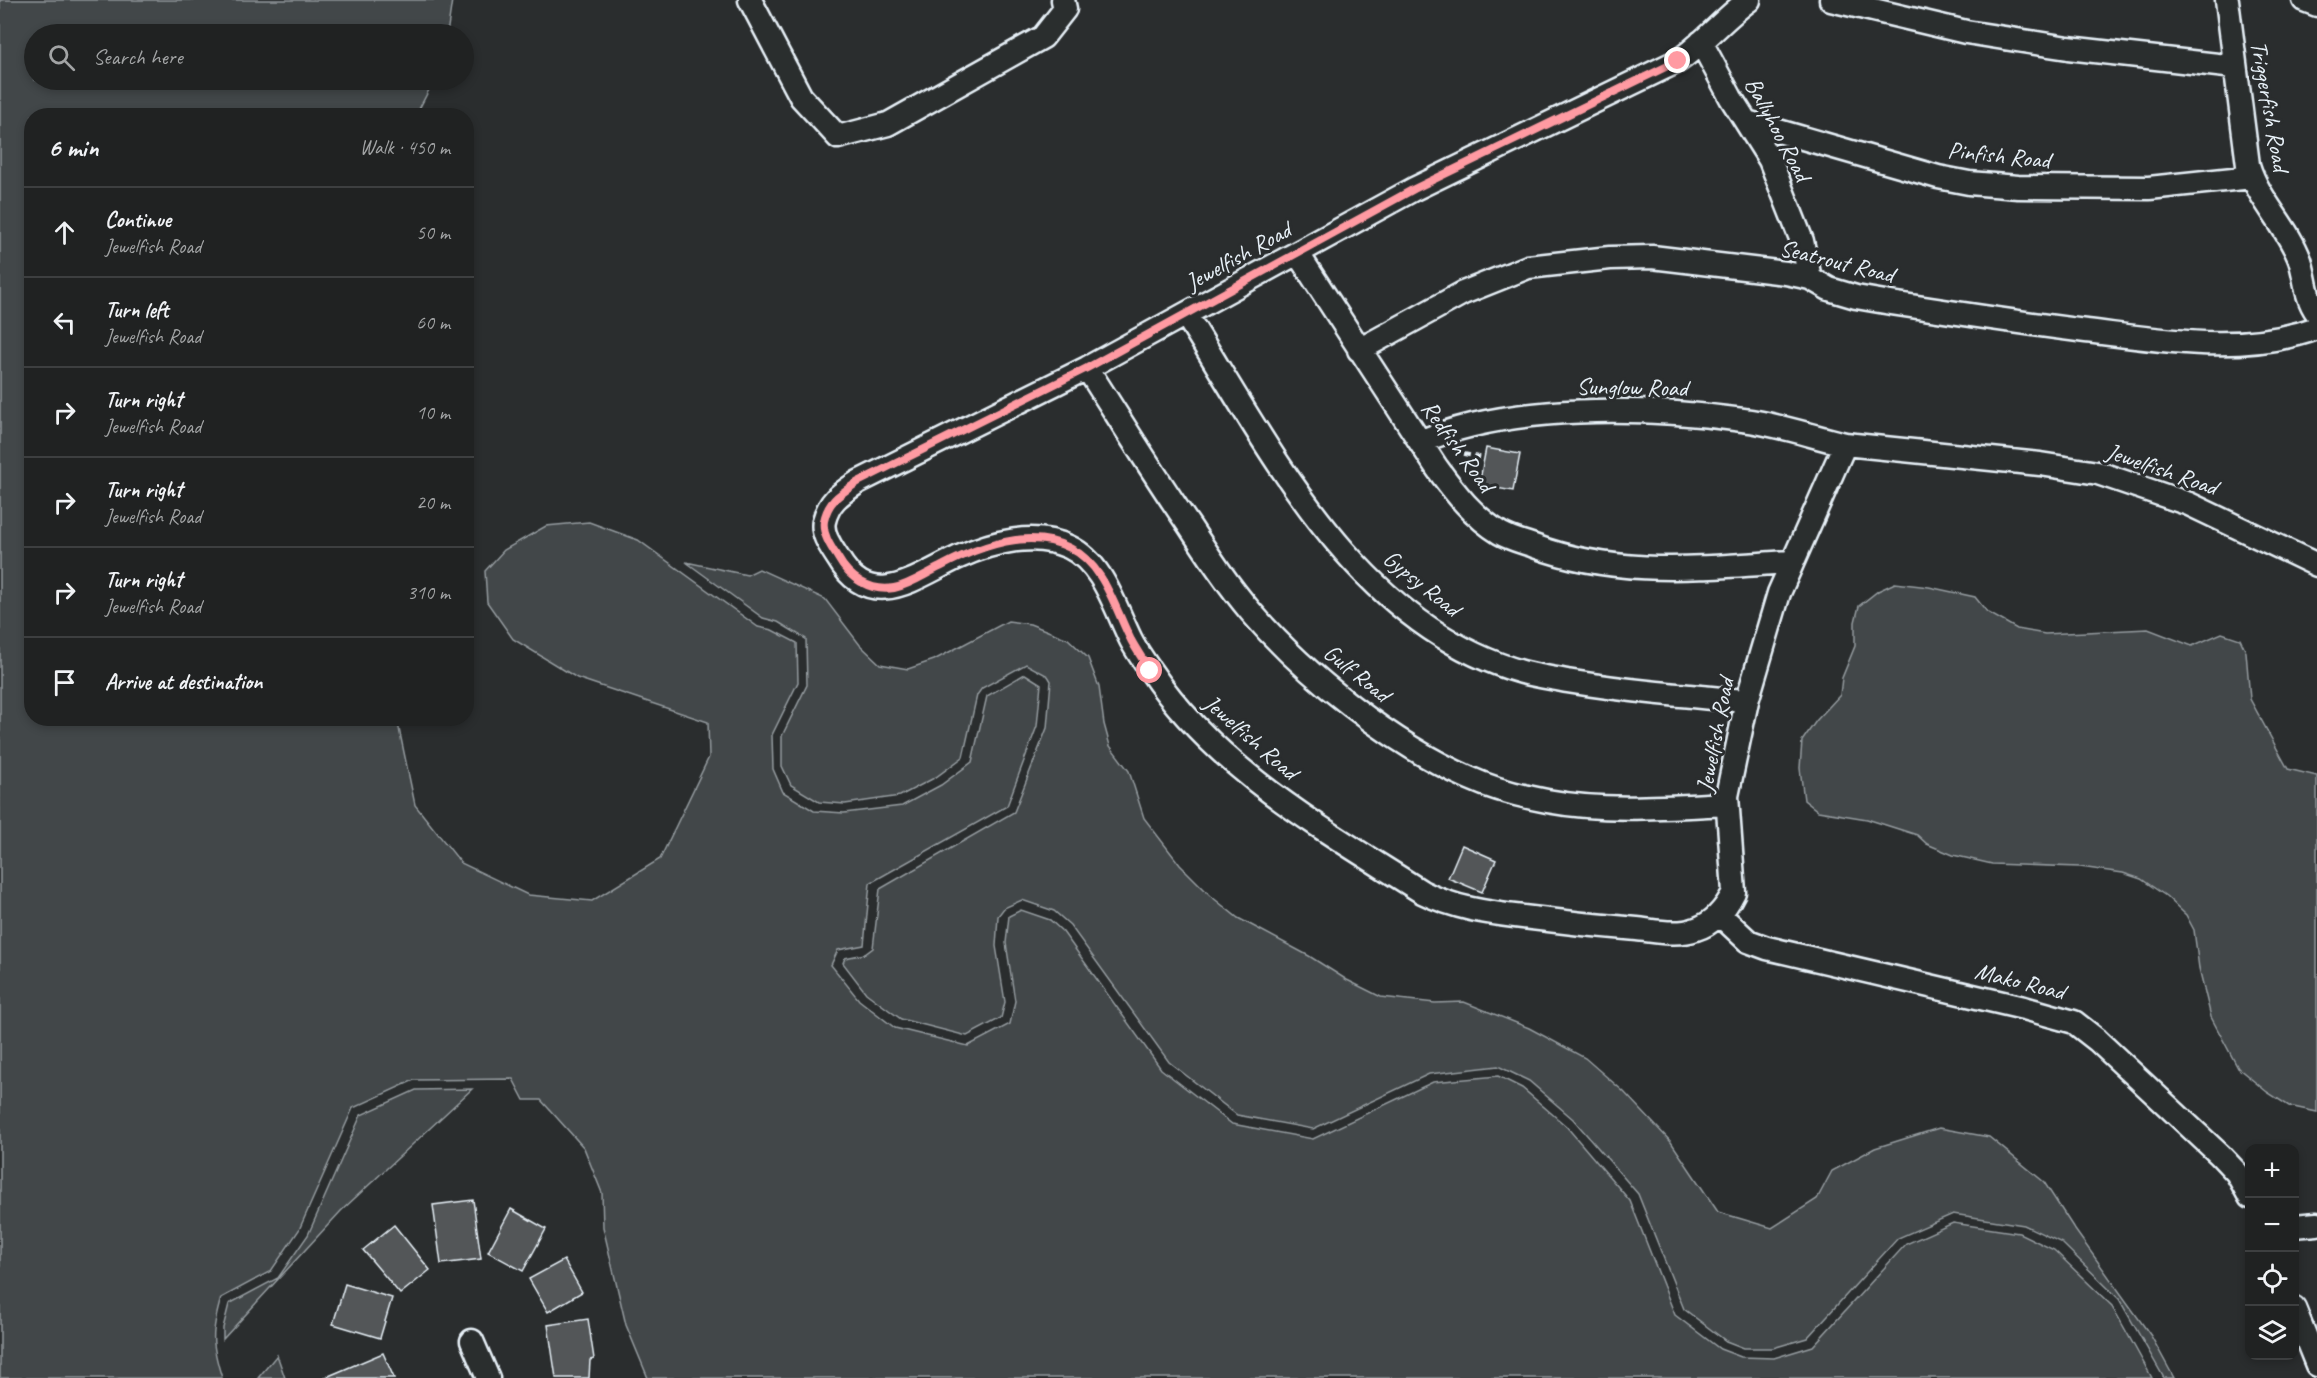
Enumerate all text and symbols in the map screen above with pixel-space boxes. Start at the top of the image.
search box [24,24,474,90]
street label: Triggerfish Road [2244,38,2297,177]
icon: search [45,41,78,74]
text: Search here [93,43,183,71]
route end [1664,47,1690,73]
street label: Ballyhoo Road [1738,72,1820,189]
text: 6 min [48,131,98,164]
text: Walk · 450 m [360,135,450,160]
street label: Pinfish Road [1946,135,2055,176]
text: Continue [105,206,171,234]
street label: Jewelfish Road [1179,213,1299,298]
icon: ahead [48,216,81,249]
text: 50 m [416,220,450,245]
street label: Seatrout Road [1777,232,1901,291]
text: Jewelfish Road [105,234,201,259]
text: Turn left [105,296,169,324]
icon: left [48,306,81,339]
text: 60 m [416,310,450,335]
text: Jewelfish Road [105,324,201,349]
street label: Sunglow Road [1576,371,1691,403]
text: Turn right [105,386,182,414]
street label: Redfish Road [1415,394,1503,501]
icon: right [48,396,81,429]
text: 10 m [416,400,450,425]
text: Jewelfish Road [105,414,201,439]
street label: Jewelfish Road [2102,436,2225,503]
text: Turn right [105,476,182,504]
icon: right [48,486,81,519]
text: 20 m [416,490,450,515]
text: Jewelfish Road [105,504,201,529]
street label: Gypsy Road [1377,543,1469,625]
text: Turn right [105,566,182,594]
icon: right [48,576,81,609]
text: 310 m [407,580,450,605]
text: Jewelfish Road [105,594,201,619]
street label: Gulf Road [1318,637,1399,711]
route start [1136,657,1162,683]
icon: arrive [48,666,81,699]
text: Arrive at destination [105,668,262,696]
street label: Jewelfish Road [1689,672,1741,796]
street label: Jewelfish Road [1197,687,1307,789]
street label: Mako Road [1972,955,2071,1007]
map controls [2245,1144,2299,1360]
button: + [2245,1144,2299,1198]
button: − [2245,1198,2299,1252]
button: locate [2245,1252,2299,1306]
button: layers [2245,1306,2299,1360]

